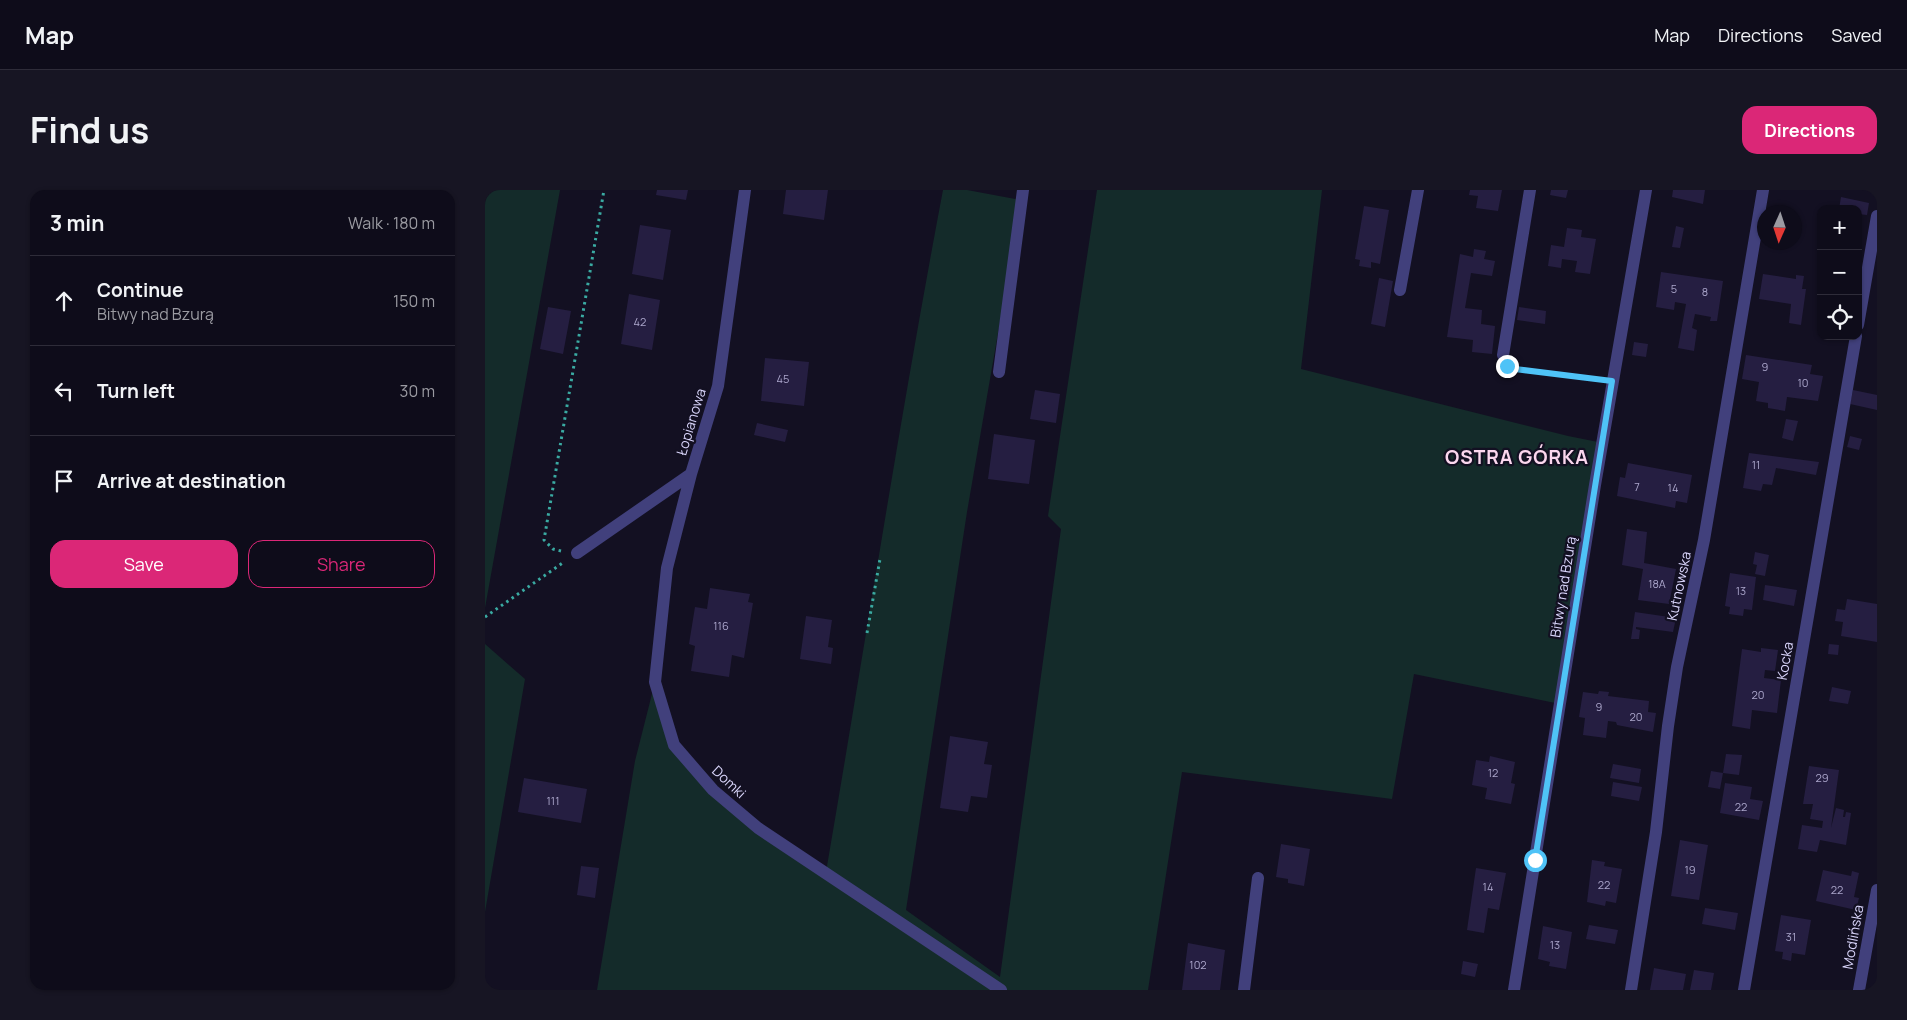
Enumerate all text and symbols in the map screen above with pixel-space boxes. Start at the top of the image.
text: Map [25,18,74,51]
text: Map [1654,23,1690,47]
text: Directions [1718,23,1803,47]
text: Saved [1831,23,1882,47]
text: Find us [30,106,149,154]
button: Directions [1742,106,1877,154]
north arrow [1757,205,1802,250]
map controls [1817,205,1862,340]
button: + [1817,205,1862,250]
text: 3 min [50,209,104,237]
text: Walk · 180 m [348,212,435,234]
button: − [1817,250,1862,295]
text: Continue [97,277,183,303]
house number: 5 [1671,281,1677,296]
house number: 8 [1702,284,1708,299]
icon: ahead [50,287,78,315]
text: 150 m [393,290,435,312]
button: locate [1817,295,1862,340]
text: Bitwy nad Bzurą [97,303,214,325]
house number: 42 [634,314,646,329]
route end [1496,355,1519,378]
house number: 9 [1762,359,1769,374]
house number: 45 [777,371,789,386]
house number: 10 [1797,375,1809,390]
icon: left [50,377,78,405]
text: Turn left [97,378,175,404]
text: 30 m [400,380,435,402]
street label: Łopianowa [671,386,710,458]
district label: OSTRA GÓRKA [1445,444,1589,470]
house number: 11 [1752,457,1760,472]
icon: arrive [50,467,78,495]
text: Arrive at destination [97,468,286,494]
house number: 7 [1634,479,1640,494]
house number: 14 [1668,480,1678,495]
street label: Bitwy nad Bzurą [1545,535,1580,639]
button: Save [50,540,238,588]
button: Share [248,540,435,588]
street label: Kutnowska [1662,549,1695,622]
house number: 18A [1648,576,1666,591]
house number: 13 [1736,583,1746,598]
house number: 116 [713,618,729,633]
street label: Kocka [1772,640,1797,682]
house number: 20 [1752,687,1764,702]
house number: 9 [1596,699,1603,714]
house number: 20 [1630,709,1642,724]
street label: Domki [708,761,750,802]
house number: 12 [1488,765,1498,780]
house number: 29 [1815,770,1829,785]
house number: 111 [547,793,559,808]
house number: 22 [1735,799,1747,814]
route start [1524,849,1547,872]
house number: 19 [1684,862,1696,877]
house number: 22 [1598,877,1610,892]
house number: 14 [1483,879,1493,894]
house number: 22 [1831,882,1843,897]
street label: Modlińska [1837,903,1868,971]
house number: 31 [1786,929,1796,944]
house number: 13 [1550,937,1560,952]
house number: 102 [1189,957,1207,972]

